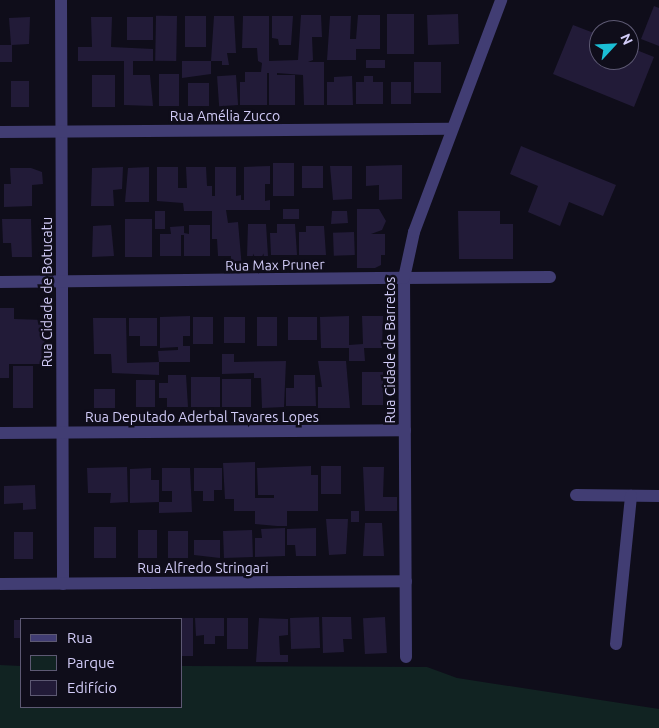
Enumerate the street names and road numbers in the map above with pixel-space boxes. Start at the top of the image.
street label: Rua Amélia Zucco [170,108,280,124]
street label: Rua Cidade de Botucatu [39,217,55,367]
street label: Rua Max Pruner [225,256,325,274]
street label: Rua Cidade de Barretos [382,277,398,423]
street label: Rua Deputado Aderbal Tavares Lopes [85,409,319,425]
street label: Rua Alfredo Stringari [137,560,269,576]

